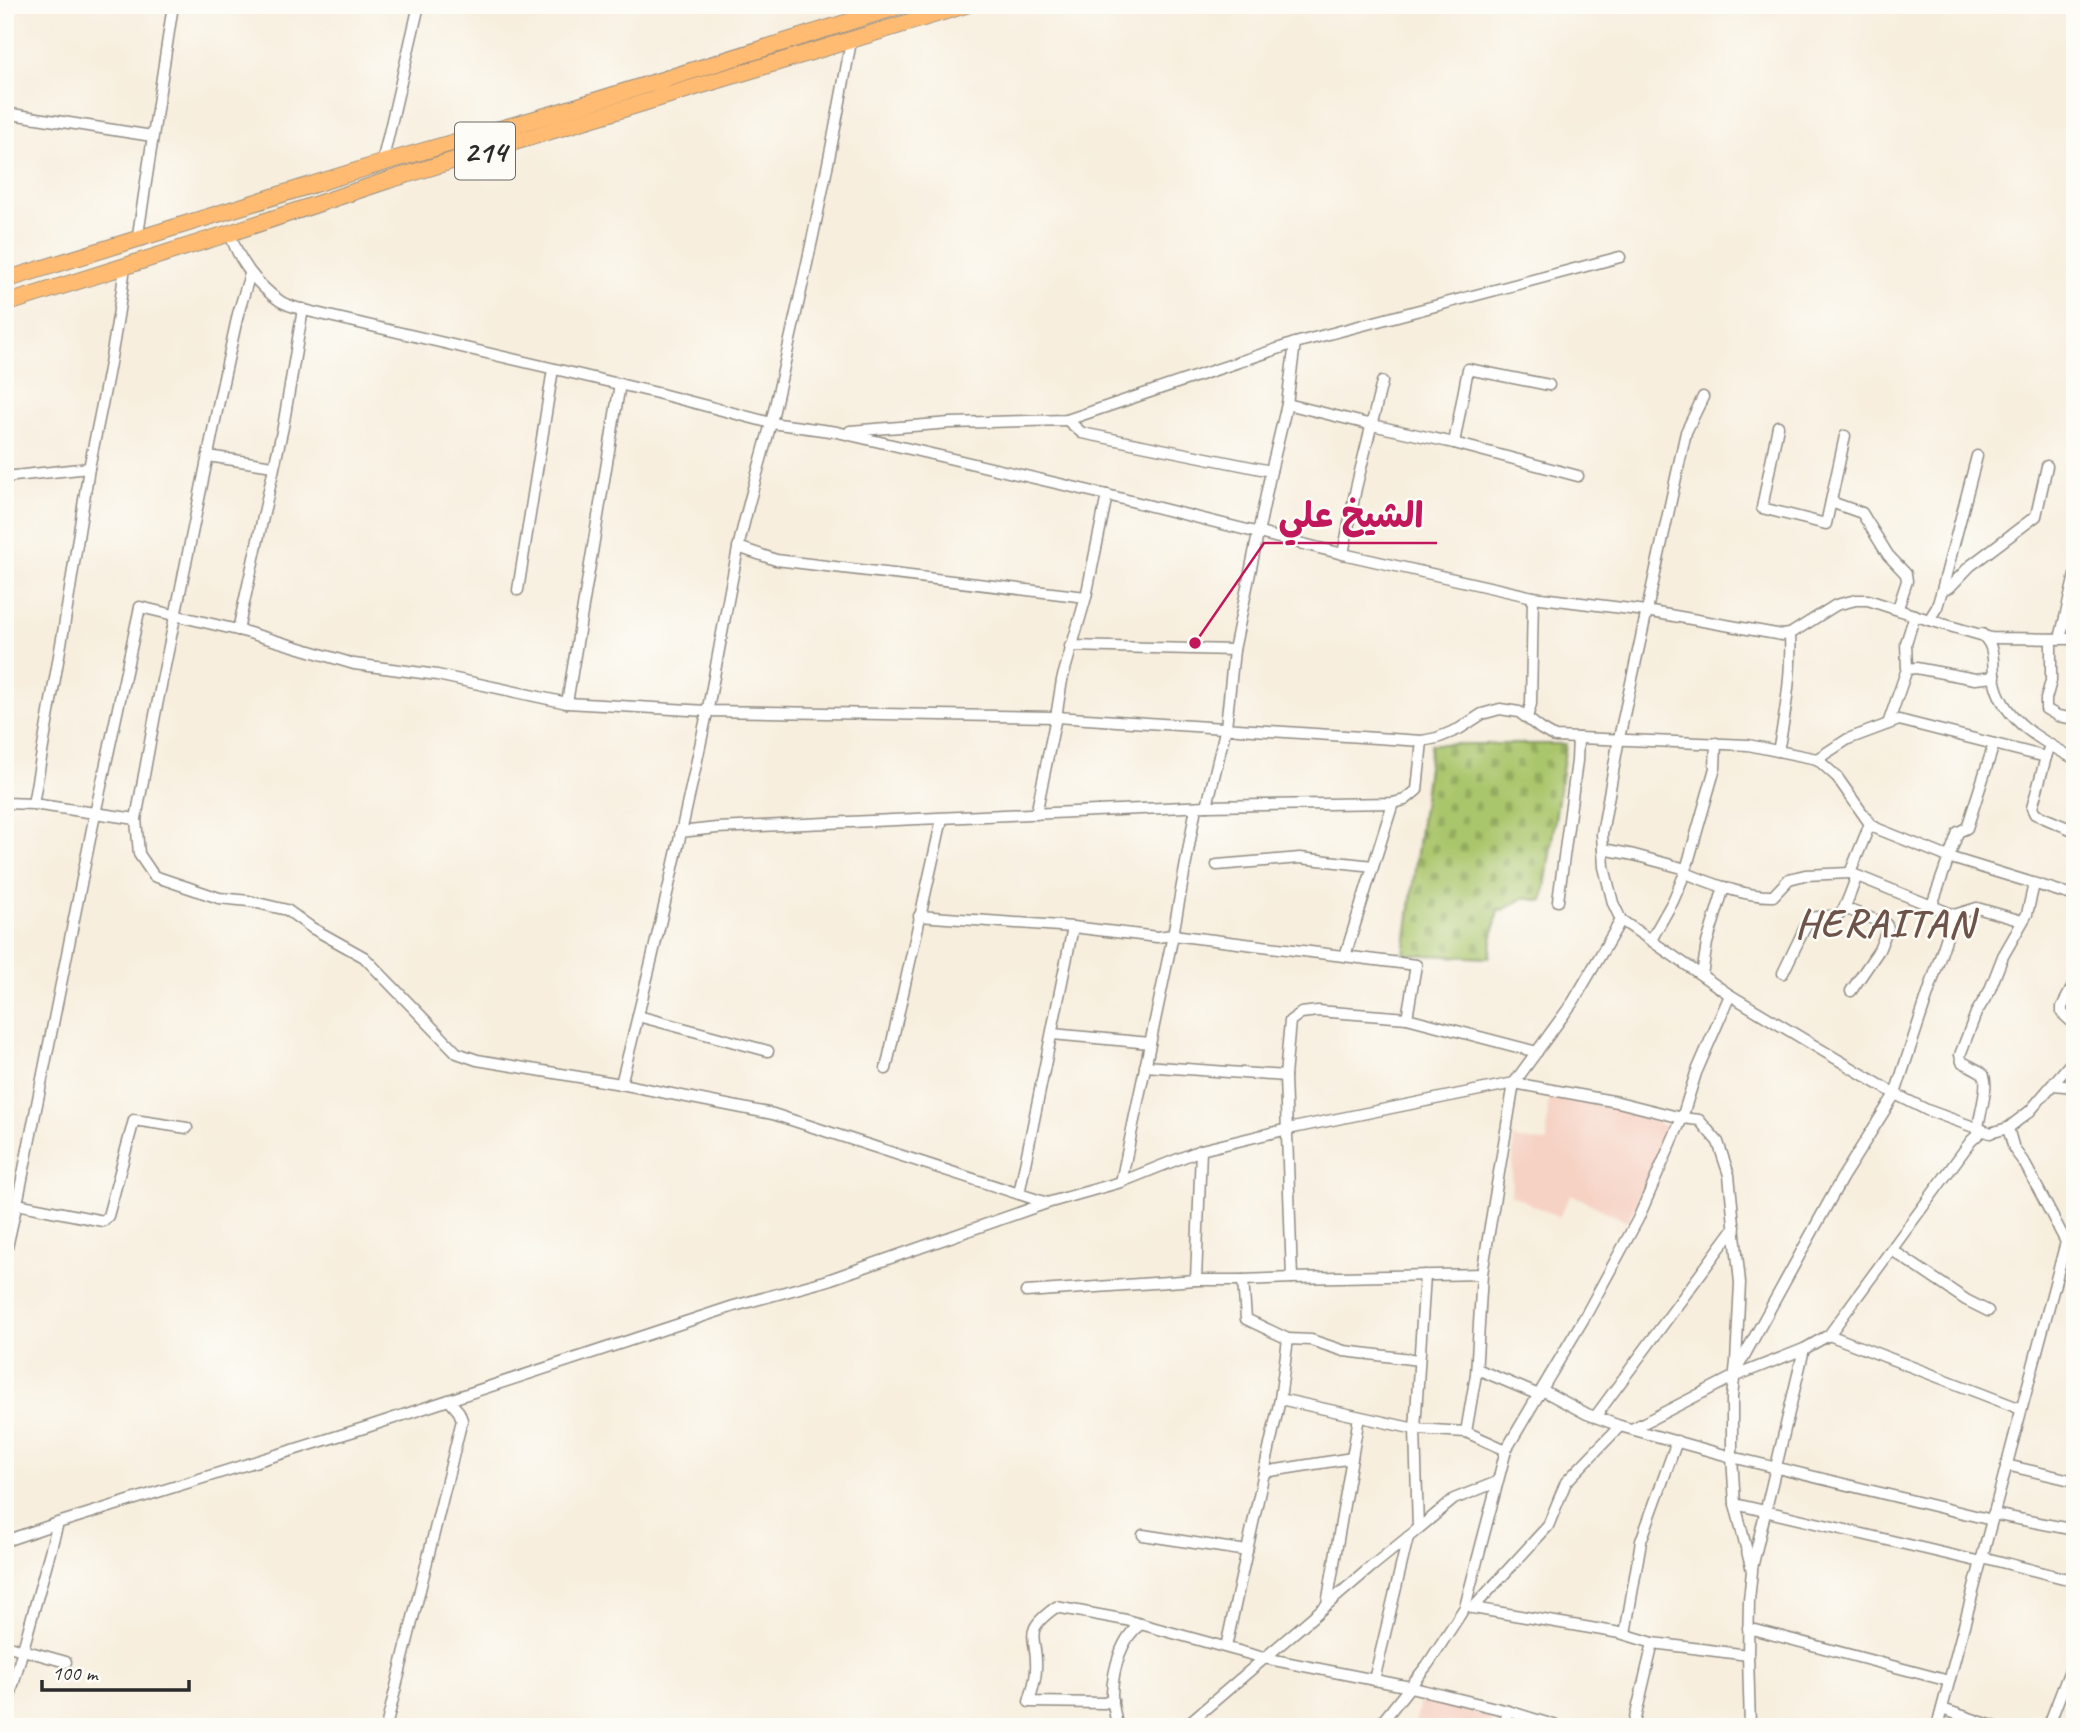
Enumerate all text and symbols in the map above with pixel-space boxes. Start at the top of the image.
road number: 214 [455,122,515,180]
callout: الشيخ علي [1264,487,1437,543]
text: الشيخ علي [1279,493,1423,546]
district label: HERAITAN [1795,898,1979,948]
scale bar [42,1648,189,1692]
text: 100 m [52,1660,99,1686]

